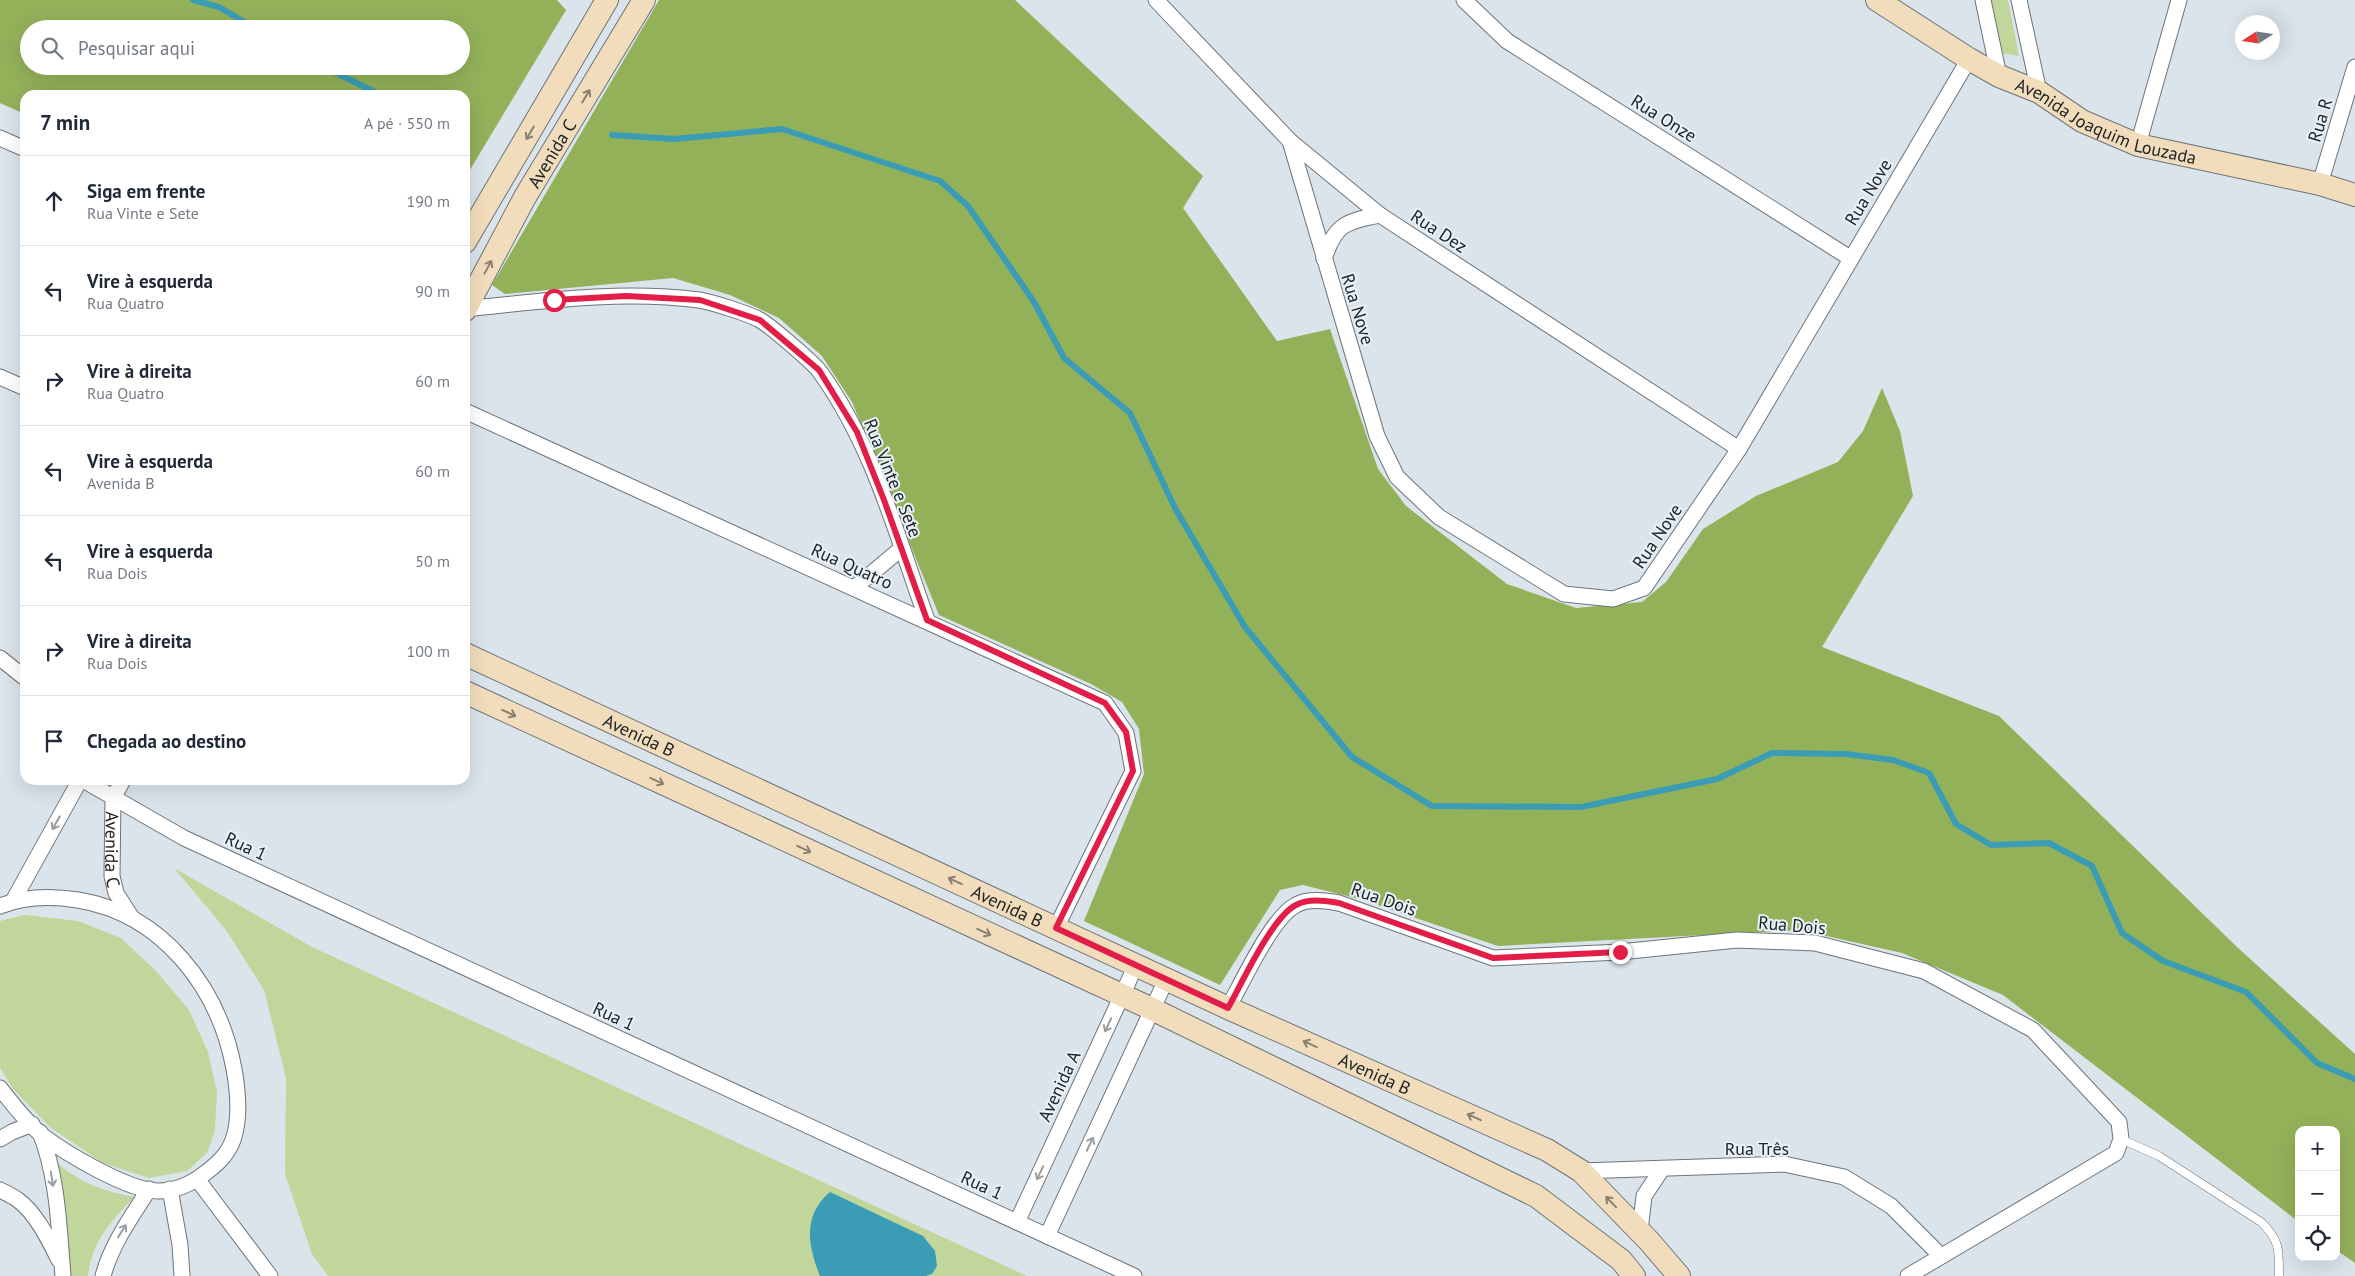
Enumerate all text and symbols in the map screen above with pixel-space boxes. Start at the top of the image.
north arrow [2235,15,2280,60]
search box [20,20,470,75]
icon: search [38,34,66,62]
text: Pesquisar aqui [78,36,195,60]
street label: Avenida Joaquim Louzada [2012,72,2199,169]
street label: Rua Onze [1627,89,1701,147]
one-way arrow [581,90,591,104]
street label: Rua R [2302,95,2338,145]
text: 7 min [40,109,90,136]
text: A pé · 550 m [364,113,450,133]
street label: Avenida C [522,115,581,192]
one-way arrow [525,126,535,140]
street label: Rua Nove [1839,155,1897,229]
text: Siga em frente [87,179,205,203]
icon: ahead [40,187,68,215]
text: 190 m [407,191,450,211]
text: Rua Vinte e Sete [87,203,199,223]
street label: Rua Dez [1406,204,1472,258]
one-way arrow [483,260,493,275]
text: Vire à esquerda [87,269,213,293]
street label: Rua Nove [1336,271,1380,347]
icon: left [40,277,68,305]
text: 90 m [415,281,450,301]
route start [543,289,566,312]
text: Rua Quatro [87,293,164,313]
text: Vire à direita [87,359,192,383]
icon: right [40,367,68,395]
text: 60 m [415,371,450,391]
text: Rua Quatro [87,383,164,403]
street label: Rua Vinte e Sete [859,415,927,541]
text: Vire à esquerda [87,449,213,473]
icon: left [40,457,68,485]
text: 60 m [415,461,450,481]
text: Avenida B [87,473,155,493]
street label: Rua Nove [1627,499,1687,573]
street label: Rua Quatro [808,538,896,594]
text: Vire à esquerda [87,539,213,563]
icon: left [40,547,68,575]
text: 50 m [415,551,450,571]
text: Rua Dois [87,563,147,583]
text: Vire à direita [87,629,192,653]
icon: right [40,637,68,665]
text: 100 m [407,641,450,661]
text: Rua Dois [87,653,147,673]
one-way arrow [501,708,516,718]
street label: Avenida B [600,708,679,761]
icon: arrive [40,727,68,755]
text: Chegada ao destino [87,729,246,753]
one-way arrow [649,776,664,786]
street label: Avenida C [100,811,126,890]
one-way arrow [51,815,61,829]
street label: Rua 1 [221,826,271,866]
one-way arrow [796,844,811,854]
one-way arrow [948,876,963,886]
street label: Rua Dois [1348,877,1420,921]
street label: Avenida B [968,879,1047,932]
street label: Rua Dois [1757,911,1827,939]
one-way arrow [976,927,991,937]
route end [1609,941,1632,964]
street label: Rua 1 [589,996,639,1036]
one-way arrow [1102,1017,1112,1032]
one-way arrow [1303,1039,1318,1049]
street label: Avenida A [1033,1046,1086,1125]
street label: Avenida B [1335,1047,1414,1099]
one-way arrow [1467,1112,1482,1122]
map controls [2295,1126,2340,1261]
button: + [2295,1126,2340,1171]
one-way arrow [1085,1137,1095,1152]
street label: Rua Três [1725,1137,1789,1160]
street label: Rua 1 [957,1165,1007,1205]
one-way arrow [1035,1165,1044,1180]
one-way arrow [48,1171,58,1187]
button: − [2295,1171,2340,1216]
one-way arrow [1605,1195,1617,1208]
button: locate [2295,1216,2340,1261]
one-way arrow [117,1225,127,1239]

